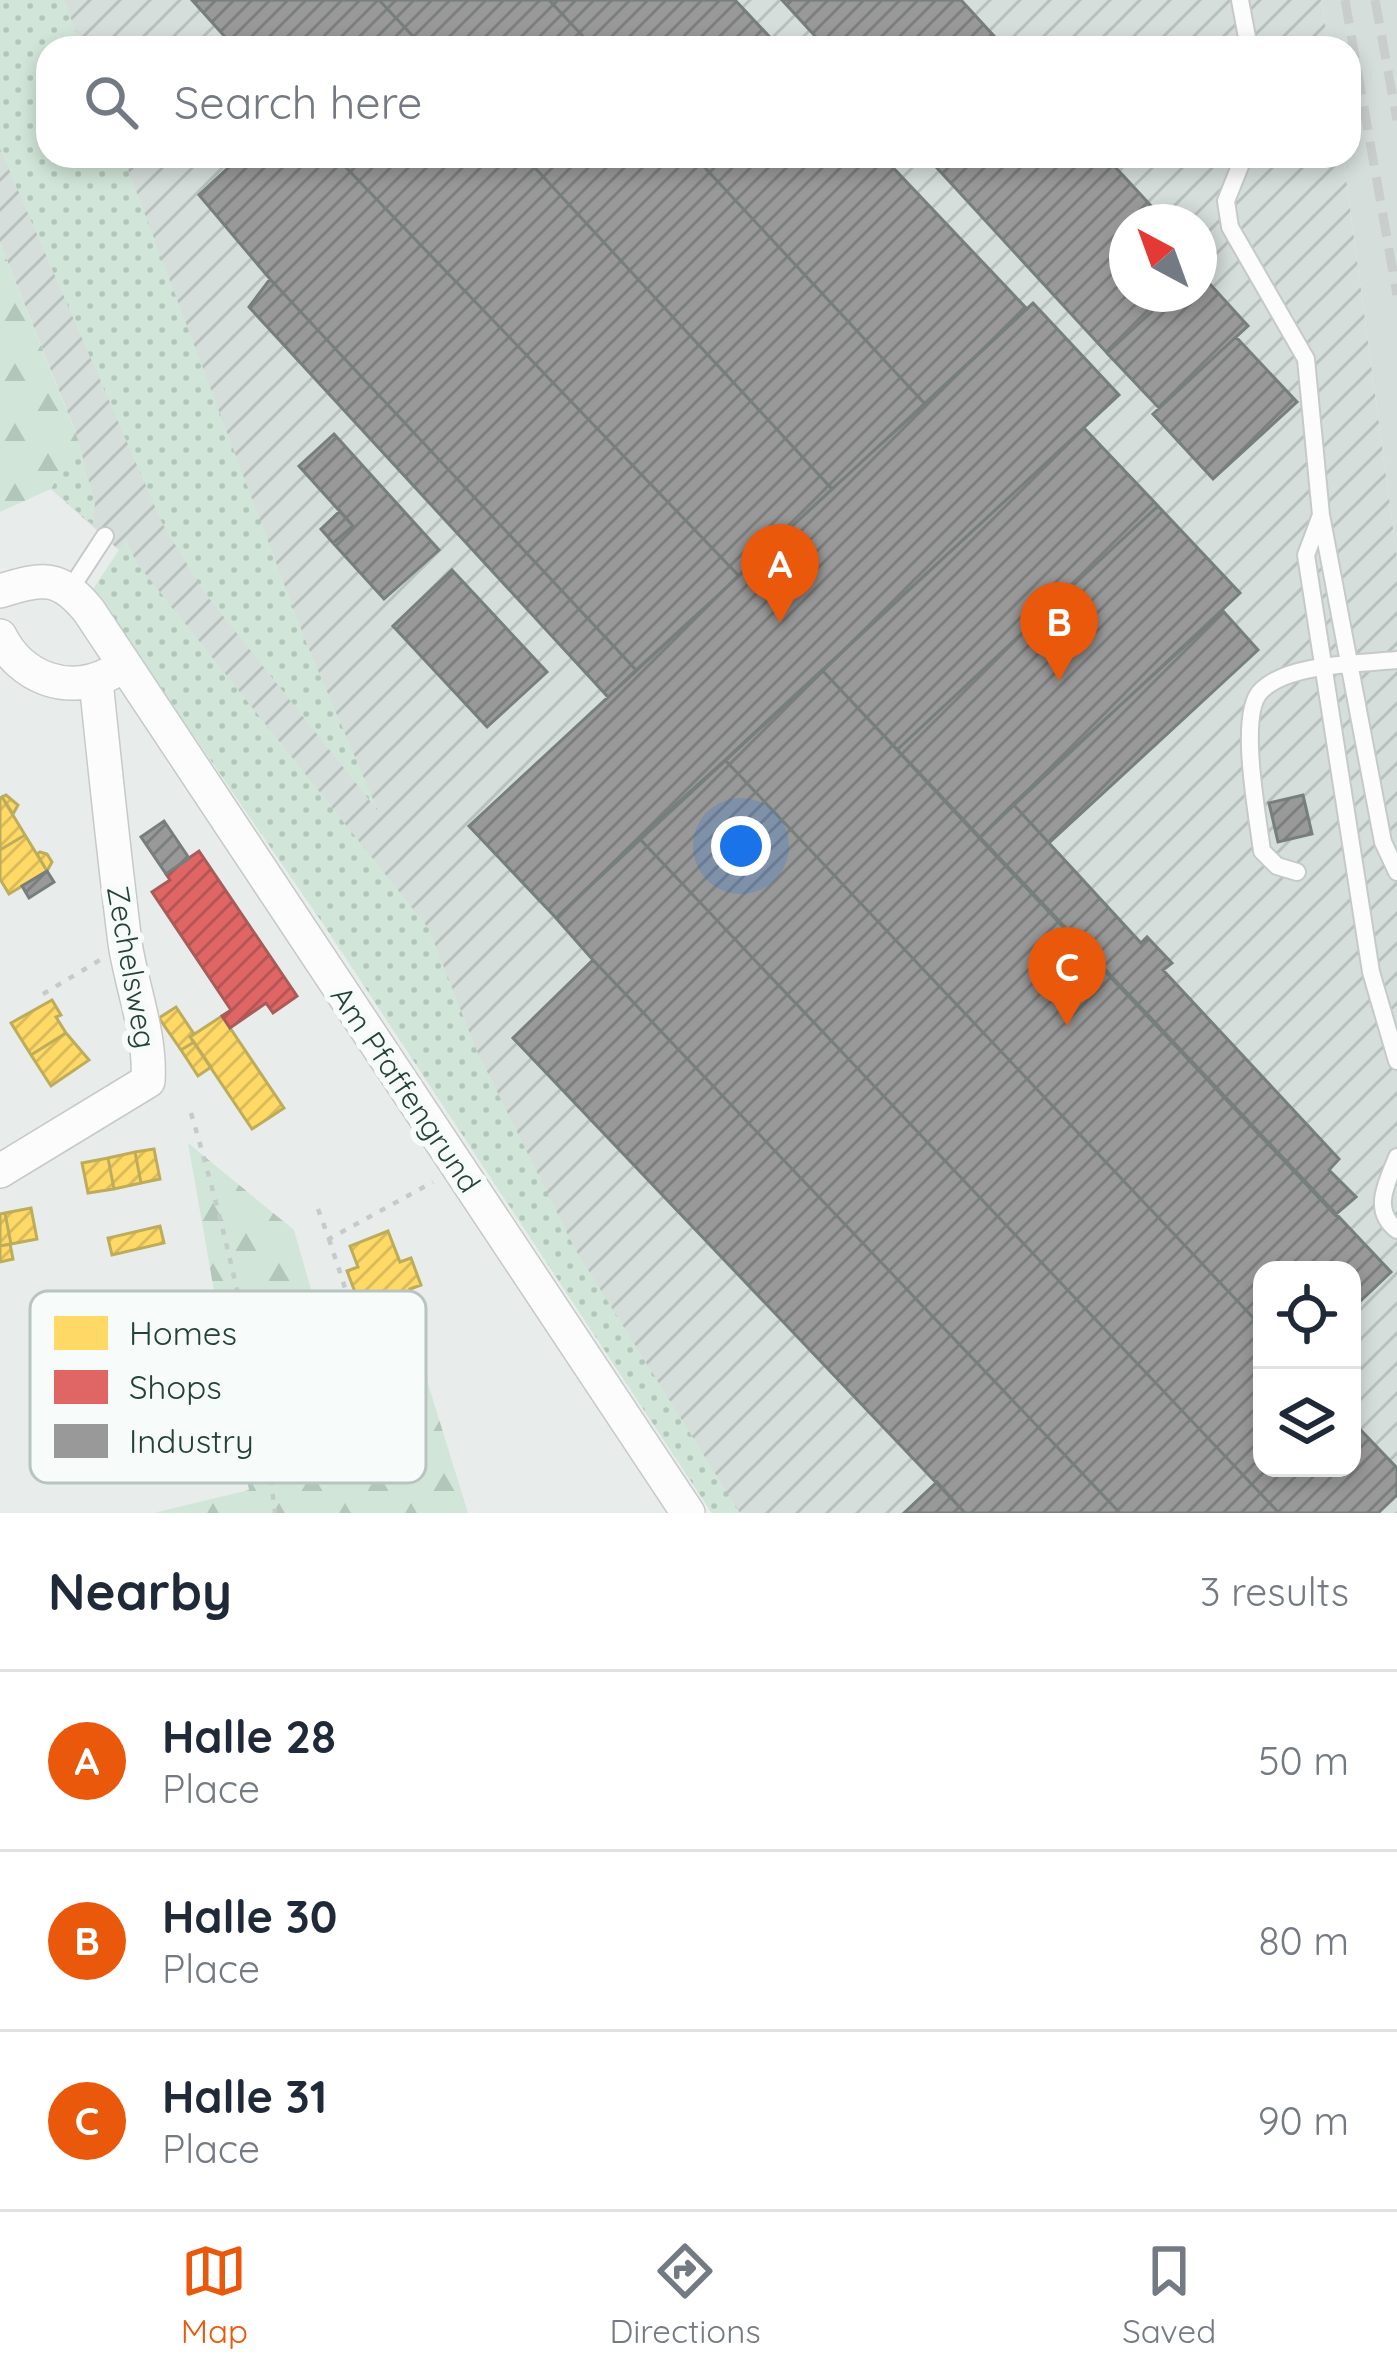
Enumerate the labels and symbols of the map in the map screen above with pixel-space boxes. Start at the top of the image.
north arrow [1109,204,1217,312]
pin: A [741,524,819,623]
pin: B [1020,582,1098,681]
your location [711,816,771,876]
street label: Zechelsweg [99,883,165,1051]
pin: C [1028,927,1106,1026]
street label: Am Pfaffengrund [323,979,489,1199]
legend [30,1291,426,1483]
text: Homes [129,1312,237,1353]
text: Shops [129,1366,222,1407]
text: Industry [129,1420,254,1461]

